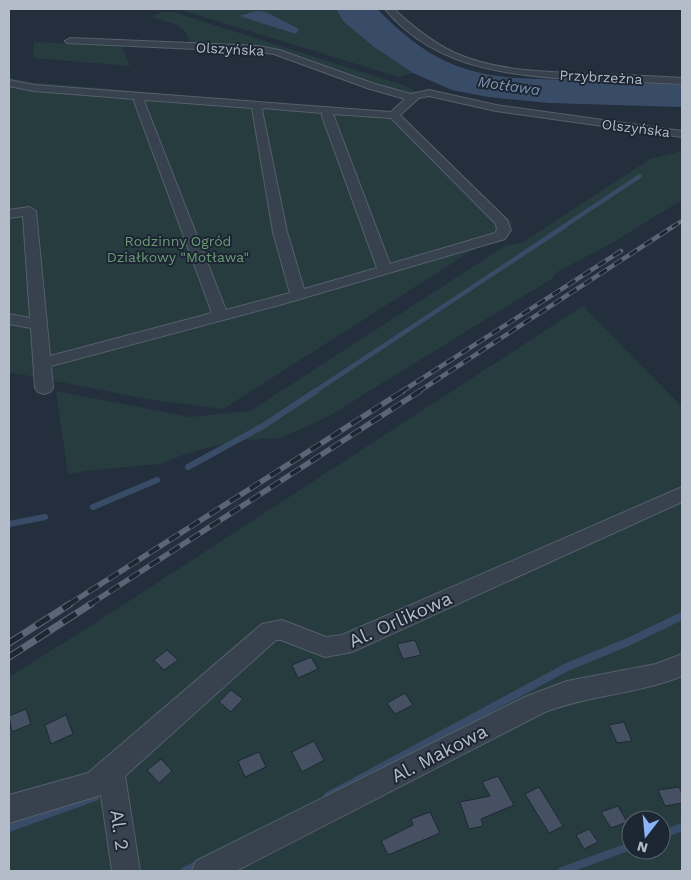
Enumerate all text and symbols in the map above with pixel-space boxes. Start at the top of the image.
street label: Olszyńska [195,39,265,59]
street label: Przybrzeżna [559,67,643,87]
water label: Motława [477,73,541,99]
street label: Olszyńska [601,116,671,140]
park label: Rodzinny Ogród Działkowy "Motława" [107,233,249,265]
street label: Al. Orlikowa [345,586,456,652]
street label: Al. Makowa [387,719,491,787]
street label: Al. 2 [105,808,134,852]
north arrow [621,810,671,860]
text: N [635,838,650,857]

